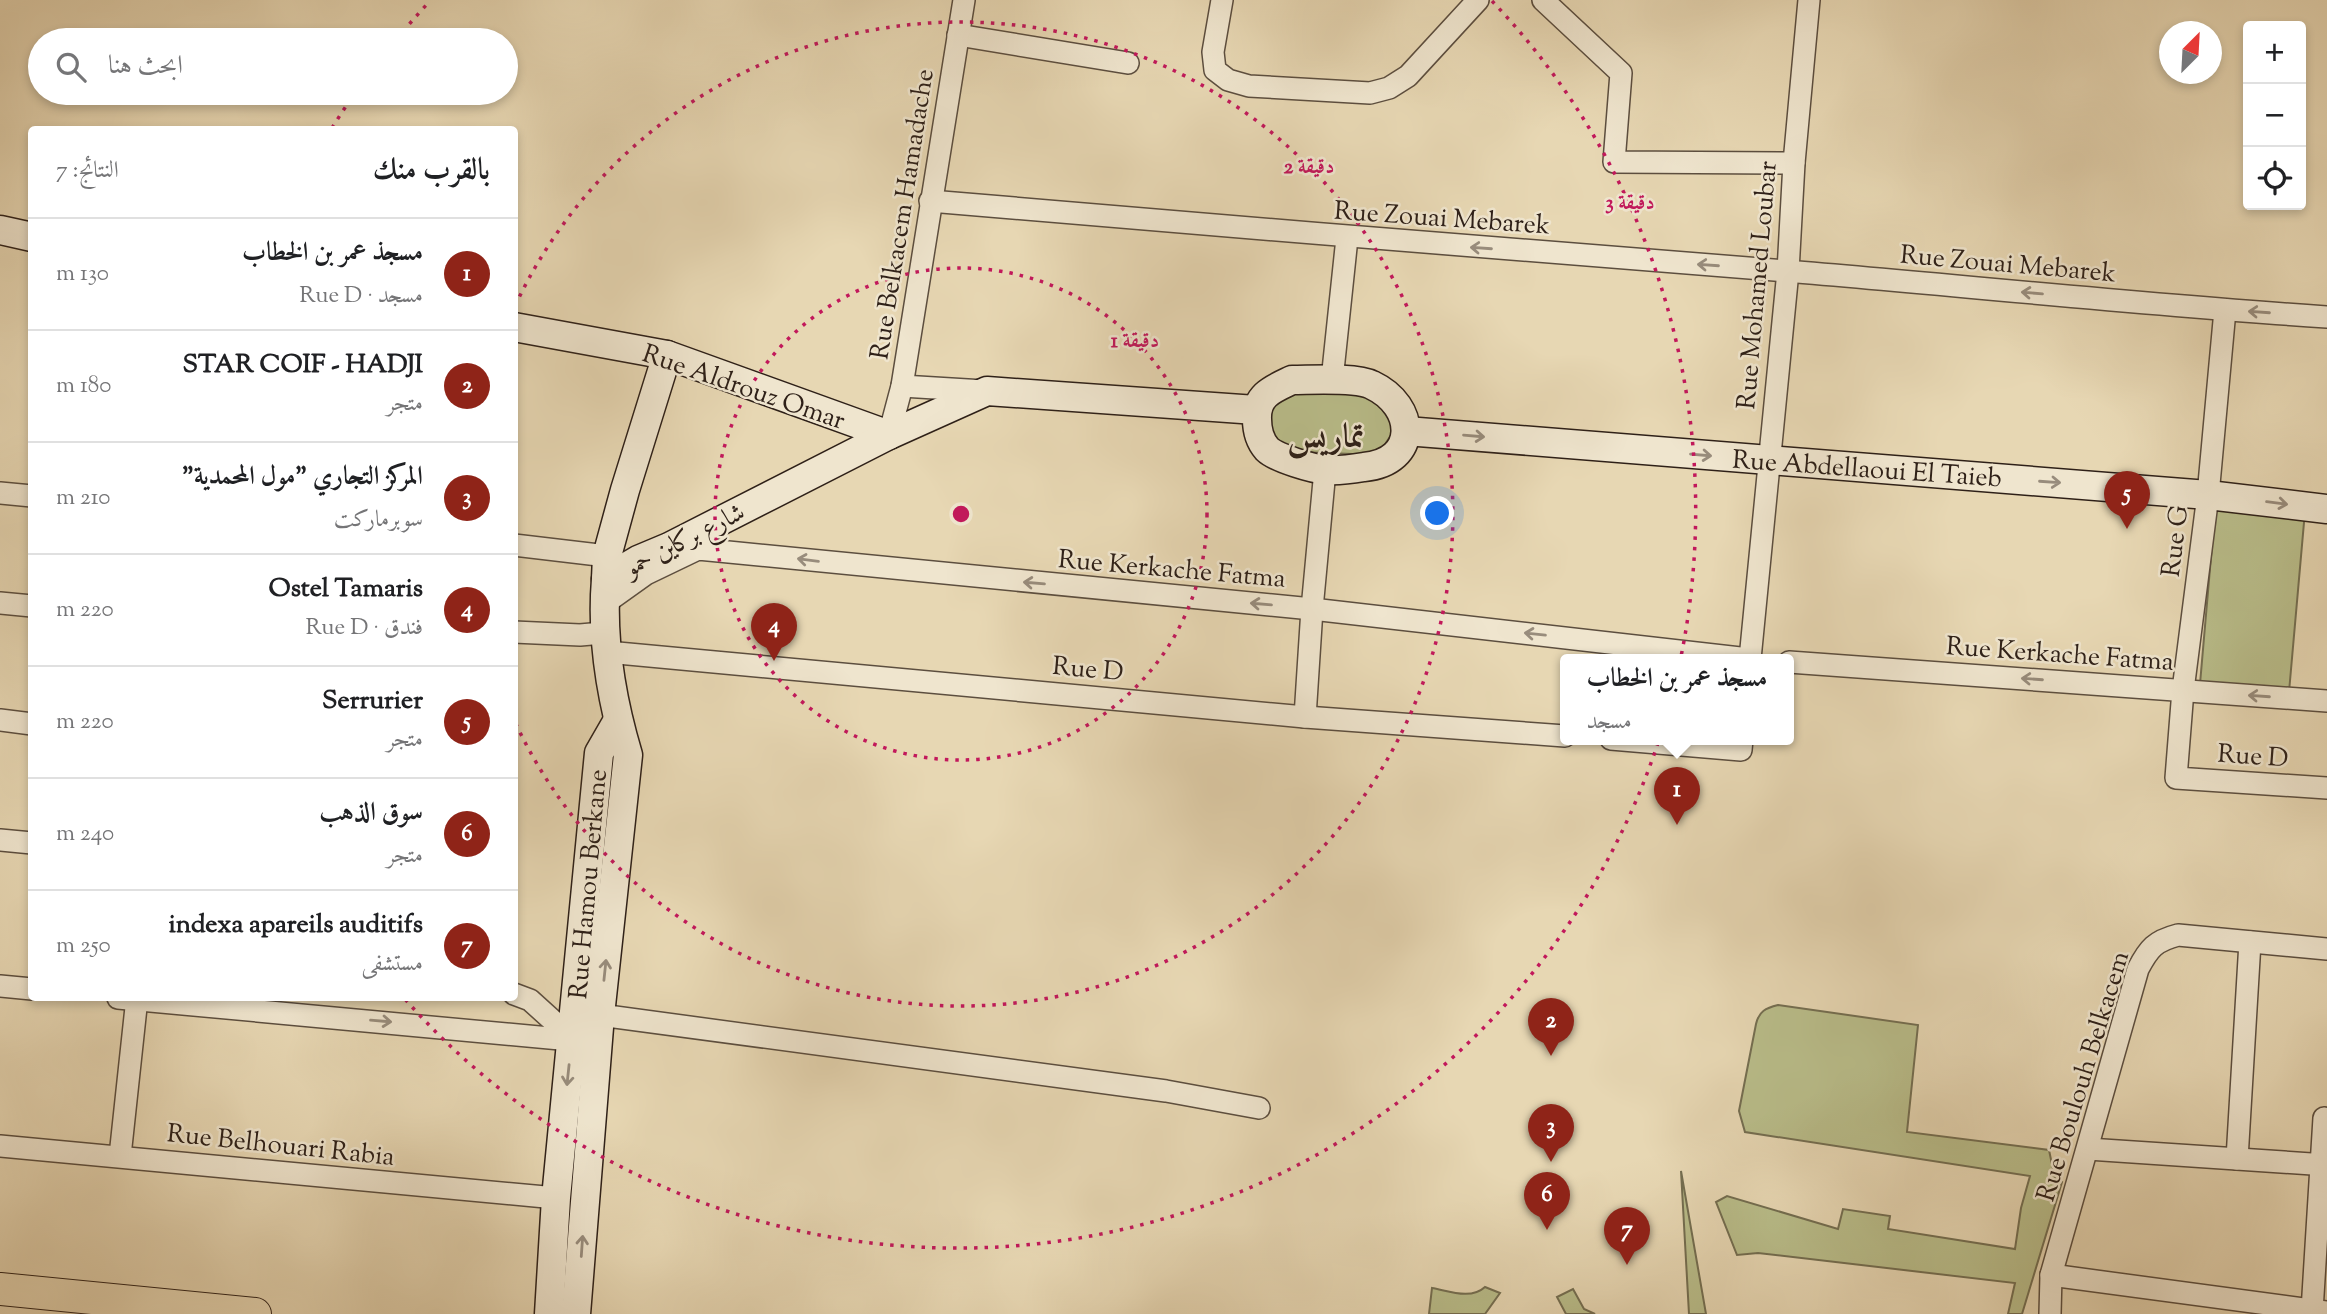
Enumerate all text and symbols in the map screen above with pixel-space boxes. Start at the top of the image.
north arrow [2159,21,2222,84]
map controls [2243,21,2306,210]
button: + [2243,21,2306,84]
search box [28,28,518,105]
icon: search [52,48,90,86]
text: ابحث هنا [108,48,183,85]
street label: Rue Belkacem Hamadache [862,66,945,362]
button: − [2243,84,2306,147]
button: locate [2243,147,2306,210]
text: بالقرب منك [373,150,490,193]
text: 2 دقيقة [1284,153,1334,183]
text: النتائج: 7 [56,155,119,188]
street label: Rue Mohamed Loubar [1729,159,1788,411]
text: 3 دقيقة [1605,189,1655,219]
street label: Rue Zouai Mebarek [1333,193,1551,245]
text: مسجذ عمر بن الخطاب [242,235,423,272]
street label: Rue Zouai Mebarek [1898,238,2117,293]
one-way arrow [1470,241,1493,254]
text: 130 m [56,258,109,291]
text: 1 [463,258,471,291]
one-way arrow [1697,258,1720,271]
text: مسجد · Rue D [299,280,423,313]
one-way arrow [2021,286,2044,299]
one-way arrow [2248,306,2271,319]
text: 1 دقيقة [1111,327,1159,357]
street label: Rue Aldrouz Omar [637,336,850,441]
text: STAR COIF - HADJI [183,347,423,384]
text: 180 m [56,370,111,403]
text: 2 [462,370,472,403]
text: متجر [387,388,423,421]
district label: تماريس [1288,415,1364,463]
one-way arrow [1463,430,1485,443]
street label: Rue Abdellaoui El Taieb [1731,443,2003,498]
one-way arrow [1689,449,1712,462]
text: المركز التجاري "مول المحمدية" [182,459,423,496]
pin: 5 [2104,471,2150,529]
one-way arrow [2038,476,2061,489]
text: 210 m [56,482,110,515]
text: 3 [462,482,472,515]
street label: شارع بركاين حمو [616,495,752,590]
your location [1420,496,1454,530]
one-way arrow [2265,496,2287,509]
centre of rings [949,502,973,526]
street label: Rue G [2154,503,2199,579]
text: سوبرماركت [334,504,423,537]
street label: Rue Kerkache Fatma [1057,542,1287,599]
one-way arrow [797,554,820,567]
text: Ostel Tamaris [268,571,423,608]
one-way arrow [1023,576,1046,589]
text: 220 m [56,594,114,627]
text: 4 [461,594,473,627]
one-way arrow [1250,597,1272,610]
pin: 4 [751,603,797,661]
text: فندق · Rue D [305,612,423,645]
one-way arrow [1525,628,1547,641]
street label: Rue Kerkache Fatma [1945,629,2175,682]
street label: Rue D [1051,649,1125,692]
popup [1560,654,1794,745]
text: مسجذ عمر بن الخطاب [1587,661,1767,698]
one-way arrow [2021,672,2044,685]
text: Serrurier [322,683,423,720]
one-way arrow [2248,689,2271,702]
text: 220 m [56,706,114,739]
text: 5 [463,706,471,739]
text: مسجد [1587,706,1632,739]
text: متجر [387,724,423,757]
street label: Rue D [2216,737,2290,778]
pin: 1 [1654,767,1700,825]
street label: Rue Hamou Berkane [561,768,618,1001]
text: سوق الذهب [319,795,423,832]
text: 240 m [56,818,114,851]
text: 6 [461,818,473,851]
text: متجر [387,840,423,873]
text: indexa apareils auditifs [168,907,423,944]
text: 250 m [56,930,111,963]
text: 7 [461,930,473,963]
street label: Rue Boulouh Belkacem [2029,947,2140,1207]
text: مستشفى [362,948,423,981]
one-way arrow [598,960,611,982]
pin: 2 [1528,998,1574,1056]
one-way arrow [369,1015,392,1028]
one-way arrow [561,1064,574,1086]
pin: 3 [1528,1104,1574,1162]
street label: Rue Belhouari Rabia [165,1116,396,1177]
pin: 6 [1524,1172,1570,1230]
pin: 7 [1604,1207,1650,1265]
one-way arrow [576,1235,589,1258]

